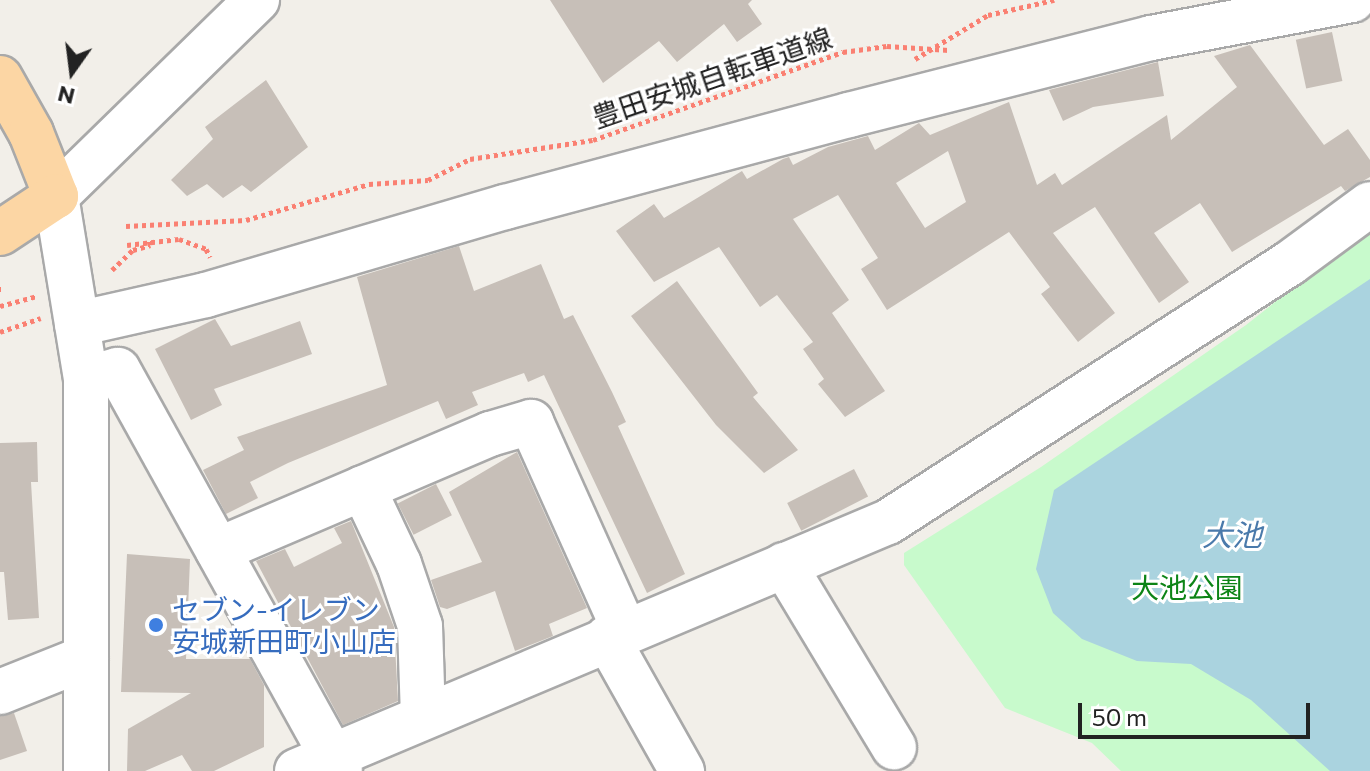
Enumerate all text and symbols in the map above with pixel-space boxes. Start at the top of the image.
street label: 豊田安城自転車道線 [587,20,837,134]
north arrow [32,32,112,112]
text: N [55,81,77,111]
water label: 大池 [1202,516,1262,552]
park label: 大池公園 [1131,570,1243,604]
place label: セブン-イレブン 安城新田町小山店 [172,592,396,658]
marker: セブン-イレブン 安城新田町小山店 [147,616,165,634]
scale bar [1082,687,1314,737]
text: 50 m [1092,702,1147,731]

